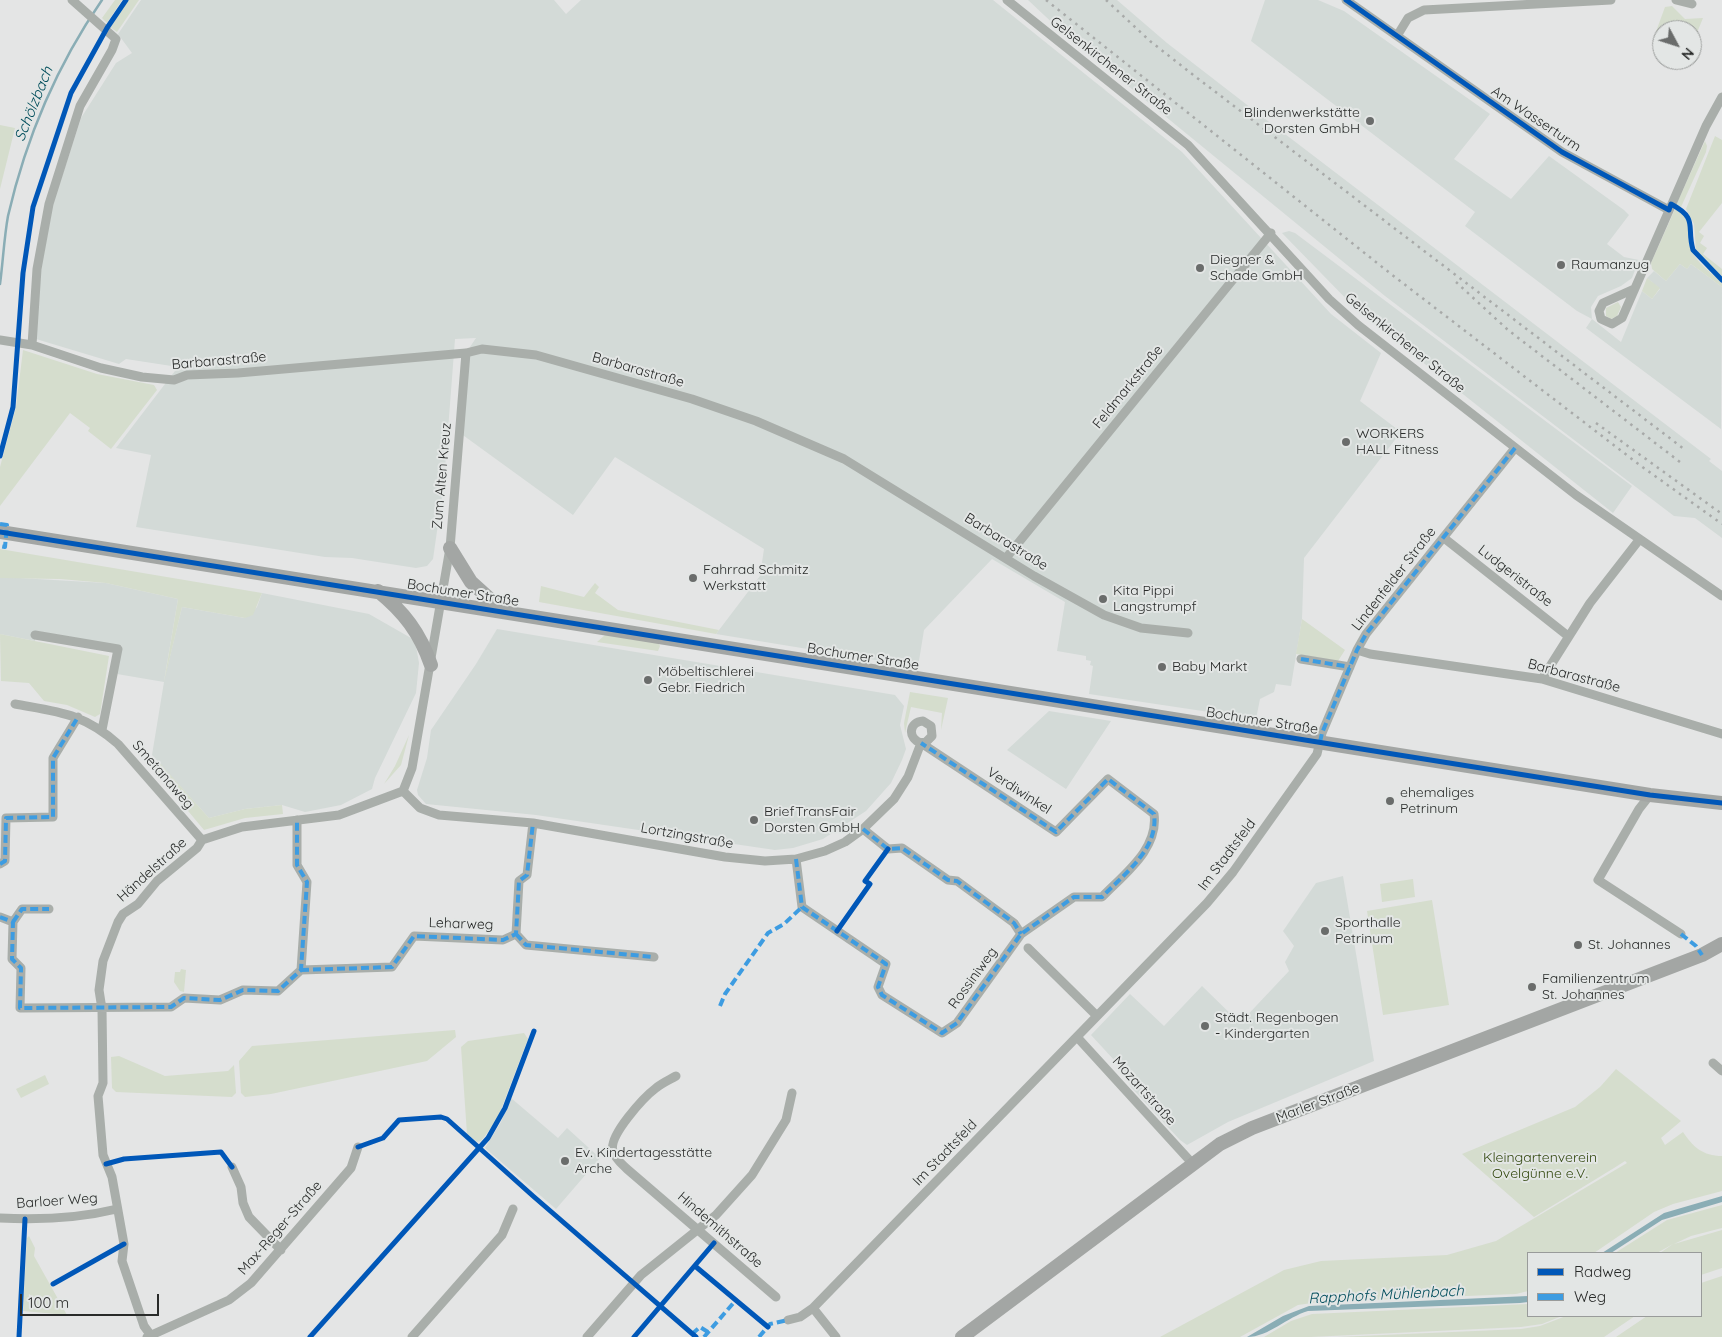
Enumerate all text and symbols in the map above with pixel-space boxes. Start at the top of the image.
street label: Gelsenkirchener Straße [1047,13,1175,119]
north arrow [1652,20,1702,70]
text: N [1678,44,1698,64]
water label: Schölzbach [11,64,57,144]
street label: Am Wasserturm [1488,83,1584,155]
place label: Blindenwerkstätte Dorsten GmbH [1244,105,1360,138]
marker: Blindenwerkstätte Dorsten GmbH [1364,115,1376,127]
place label: Diegner & Schade GmbH [1210,252,1303,284]
place label: Raumanzug [1571,257,1649,273]
marker: Raumanzug [1555,259,1567,271]
marker: Diegner & Schade GmbH [1194,262,1206,274]
street label: Gelsenkirchener Straße [1341,289,1469,397]
street label: Feldmarkstraße [1089,342,1167,432]
street label: Barbarastraße [171,348,267,374]
street label: Barbarastraße [590,349,686,391]
street label: Zum Alten Kreuz [429,422,455,530]
place label: WORKERS HALL Fitness [1356,426,1439,458]
marker: WORKERS HALL Fitness [1340,436,1352,448]
street label: Barbarastraße [961,510,1051,574]
street label: Lindenfelder Straße [1348,524,1440,634]
street label: Ludgeristraße [1474,542,1556,610]
place label: Fahrrad Schmitz Werkstatt [703,562,809,594]
marker: Fahrrad Schmitz Werkstatt [687,572,699,584]
street label: Bochumer Straße [406,576,520,610]
place label: Kita Pippi Langstrumpf [1113,583,1197,616]
marker: Kita Pippi Langstrumpf [1097,593,1109,605]
street label: Bochumer Straße [806,640,920,674]
street label: Barbarastraße [1526,656,1622,696]
place label: Baby Markt [1172,659,1248,675]
marker: Baby Markt [1156,661,1168,673]
place label: Möbeltischlerei Gebr. Fiedrich [658,664,754,696]
marker: Möbeltischlerei Gebr. Fiedrich [642,674,654,686]
street label: Bochumer Straße [1205,704,1319,738]
street label: Smetanaweg [129,737,197,813]
street label: Verdiwinkel [984,764,1054,818]
place label: ehemaliges Petrinum [1400,785,1474,818]
marker: ehemaliges Petrinum [1384,795,1396,807]
place label: BriefTransFair Dorsten GmbH [764,804,860,836]
marker: BriefTransFair Dorsten GmbH [748,814,760,826]
street label: Im Stadtsfeld [1195,816,1259,894]
street label: Lortzingstraße [639,820,735,852]
street label: Händelstraße [114,834,190,906]
street label: Leharweg [428,914,494,934]
place label: Sporthalle Petrinum [1335,915,1401,948]
marker: Sporthalle Petrinum [1319,925,1331,937]
place label: St. Johannes [1588,937,1671,953]
marker: St. Johannes [1572,939,1584,951]
street label: Rossiniweg [945,944,1001,1012]
place label: Familienzentrum St. Johannes [1542,971,1650,1004]
marker: Familienzentrum St. Johannes [1526,981,1538,993]
place label: Städt. Regenbogen - Kindergarten [1215,1010,1339,1042]
marker: Städt. Regenbogen - Kindergarten [1199,1020,1211,1032]
street label: Mozartstraße [1109,1053,1179,1129]
street label: Marler Straße [1274,1079,1362,1127]
street label: Im Stadtsfeld [909,1117,981,1189]
place label: Ev. Kindertagesstätte Arche [575,1145,712,1178]
park label: Kleingartenverein Ovelgünne e.V. [1483,1150,1597,1182]
marker: Ev. Kindertagesstätte Arche [559,1155,571,1167]
street label: Max-Reger-Straße [235,1177,325,1279]
street label: Hindemithstraße [674,1188,766,1272]
street label: Barloer Weg [16,1190,98,1212]
legend [1527,1252,1702,1317]
text: Radweg [1574,1262,1631,1281]
water label: Rapphofs Mühlenbach [1308,1282,1464,1308]
scale bar [22,1284,161,1316]
text: Weg [1574,1287,1606,1306]
text: 100 m [28,1293,69,1312]

